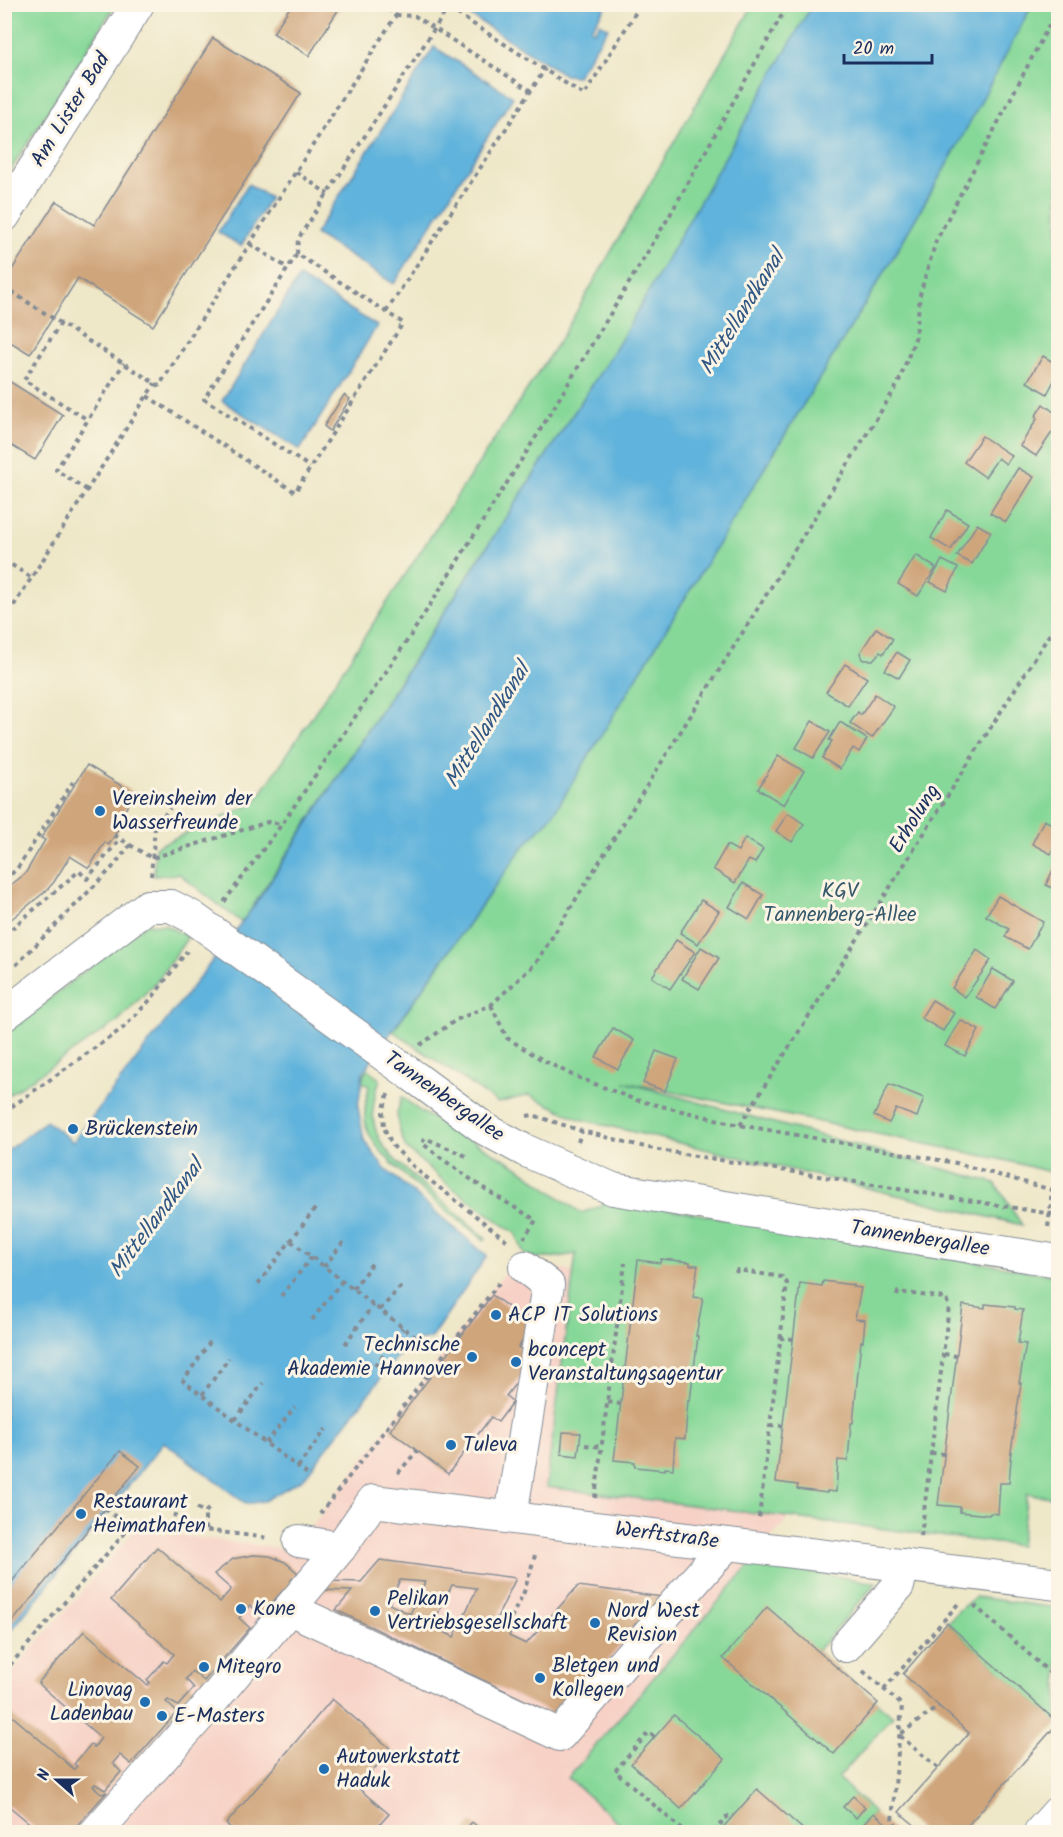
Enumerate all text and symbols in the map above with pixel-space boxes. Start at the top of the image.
scale bar [844,27,932,65]
text: 20 m [853,35,894,64]
street label: Am Lister Bad [23,46,120,174]
water label: Mittellandkanal [691,240,798,382]
water label: Mittellandkanal [436,653,543,795]
street label: Erholung [881,778,949,860]
place label: Vereinsheim der Wasserfreunde [112,783,253,840]
marker: Vereinsheim der Wasserfreunde [93,804,107,818]
park label: KGV Tannenberg-Allee [763,875,917,932]
street label: Tannenbergallee [377,1043,511,1151]
place label: Brückenstein [85,1113,198,1146]
marker: Brückenstein [66,1122,80,1136]
water label: Mittellandkanal [100,1148,216,1286]
street label: Tannenbergallee [848,1212,993,1266]
place label: ACP IT Solutions [508,1299,658,1332]
marker: ACP IT Solutions [489,1308,503,1322]
place label: Technische Akademie Hannover [287,1329,461,1386]
place label: bconcept Veranstaltungsagentur [528,1334,724,1391]
marker: Technische Akademie Hannover [465,1350,479,1364]
marker: bconcept Veranstaltungsagentur [509,1355,523,1369]
place label: Tuleva [463,1429,518,1462]
marker: Tuleva [444,1438,458,1452]
place label: Restaurant Heimathafen [93,1486,206,1543]
marker: Restaurant Heimathafen [74,1507,88,1521]
street label: Werftstraße [613,1513,721,1559]
place label: Pelikan Vertriebsgesellschaft [387,1583,568,1640]
place label: Kone [253,1593,296,1626]
place label: Nord West Revision [607,1595,700,1652]
marker: Kone [234,1602,248,1616]
marker: Pelikan Vertriebsgesellschaft [368,1604,382,1618]
marker: Nord West Revision [588,1616,602,1630]
place label: Bletgen und Kollegen [552,1650,659,1707]
place label: Mitegro [216,1651,282,1684]
marker: Mitegro [197,1660,211,1674]
marker: Bletgen und Kollegen [533,1671,547,1685]
place label: Linovag Ladenbau [50,1674,133,1731]
marker: Linovag Ladenbau [138,1695,152,1709]
place label: E-Masters [174,1700,265,1733]
marker: E-Masters [155,1709,169,1723]
place label: Autowerkstatt Haduk [336,1741,461,1798]
north arrow [27,1750,87,1810]
marker: Autowerkstatt Haduk [317,1762,331,1776]
text: N [31,1766,58,1784]

